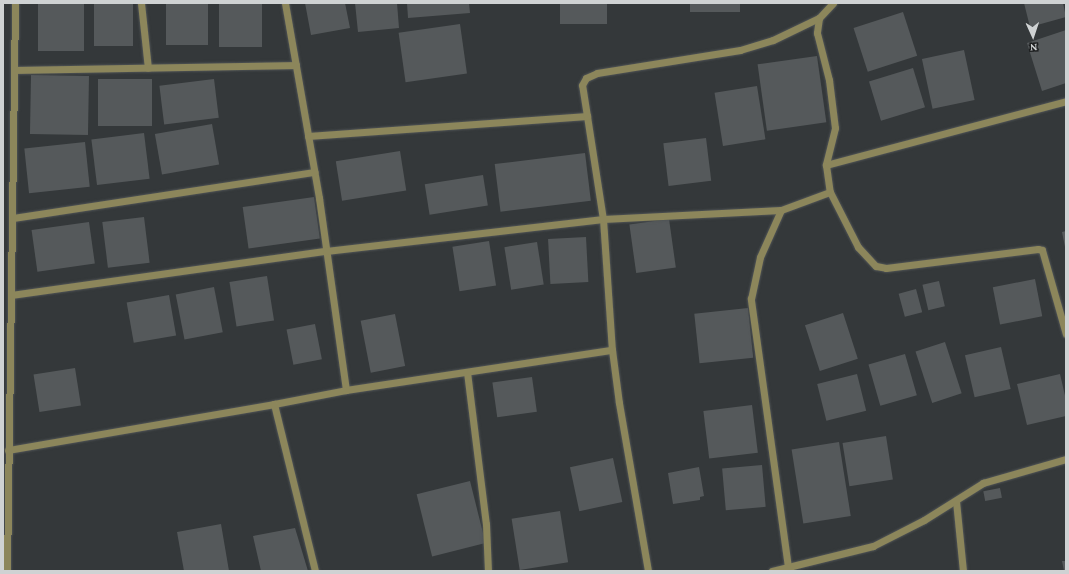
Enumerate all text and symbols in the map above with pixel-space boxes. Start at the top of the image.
north arrow [1013,16,1053,56]
text: N [1030,42,1038,54]

